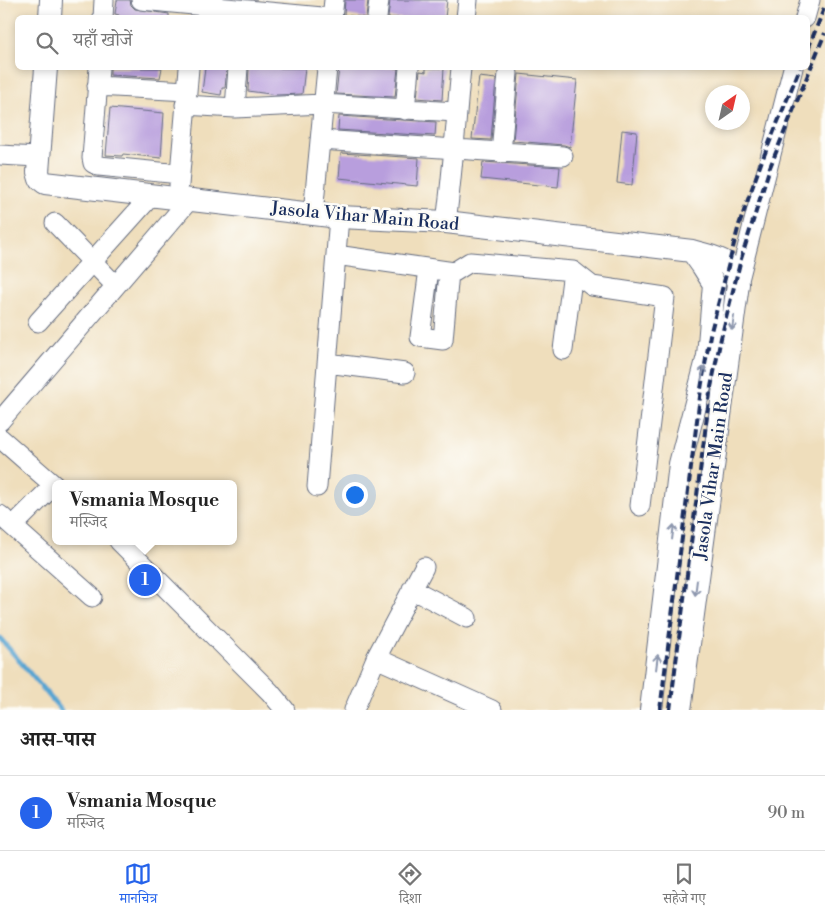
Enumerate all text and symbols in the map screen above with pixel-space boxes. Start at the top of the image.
search box [15,15,810,70]
text: यहाँ खोजें [73,28,133,52]
icon: search [33,29,61,57]
north arrow [705,85,750,130]
street label: Jasola Vihar Main Road [269,197,461,236]
one-way arrow [728,314,738,330]
one-way arrow [699,365,709,381]
street label: Jasola Vihar Main Road [689,370,738,562]
popup [52,480,237,545]
your location [342,482,368,508]
text: Vsmania Mosque [70,488,219,512]
text: मस्जिद [70,512,107,532]
one-way arrow [668,524,678,540]
pin: 1 [129,561,161,599]
one-way arrow [691,579,701,595]
one-way arrow [652,654,662,670]
text: आस-पास [20,727,95,753]
text: Vsmania Mosque [67,789,217,813]
text: 1 [32,803,40,823]
text: 90 m [767,803,805,823]
text: मस्जिद [67,813,104,833]
tab: मानचित्र [119,860,157,912]
tab: दिशा [396,860,424,912]
tab: सहेजे गए [663,860,706,912]

